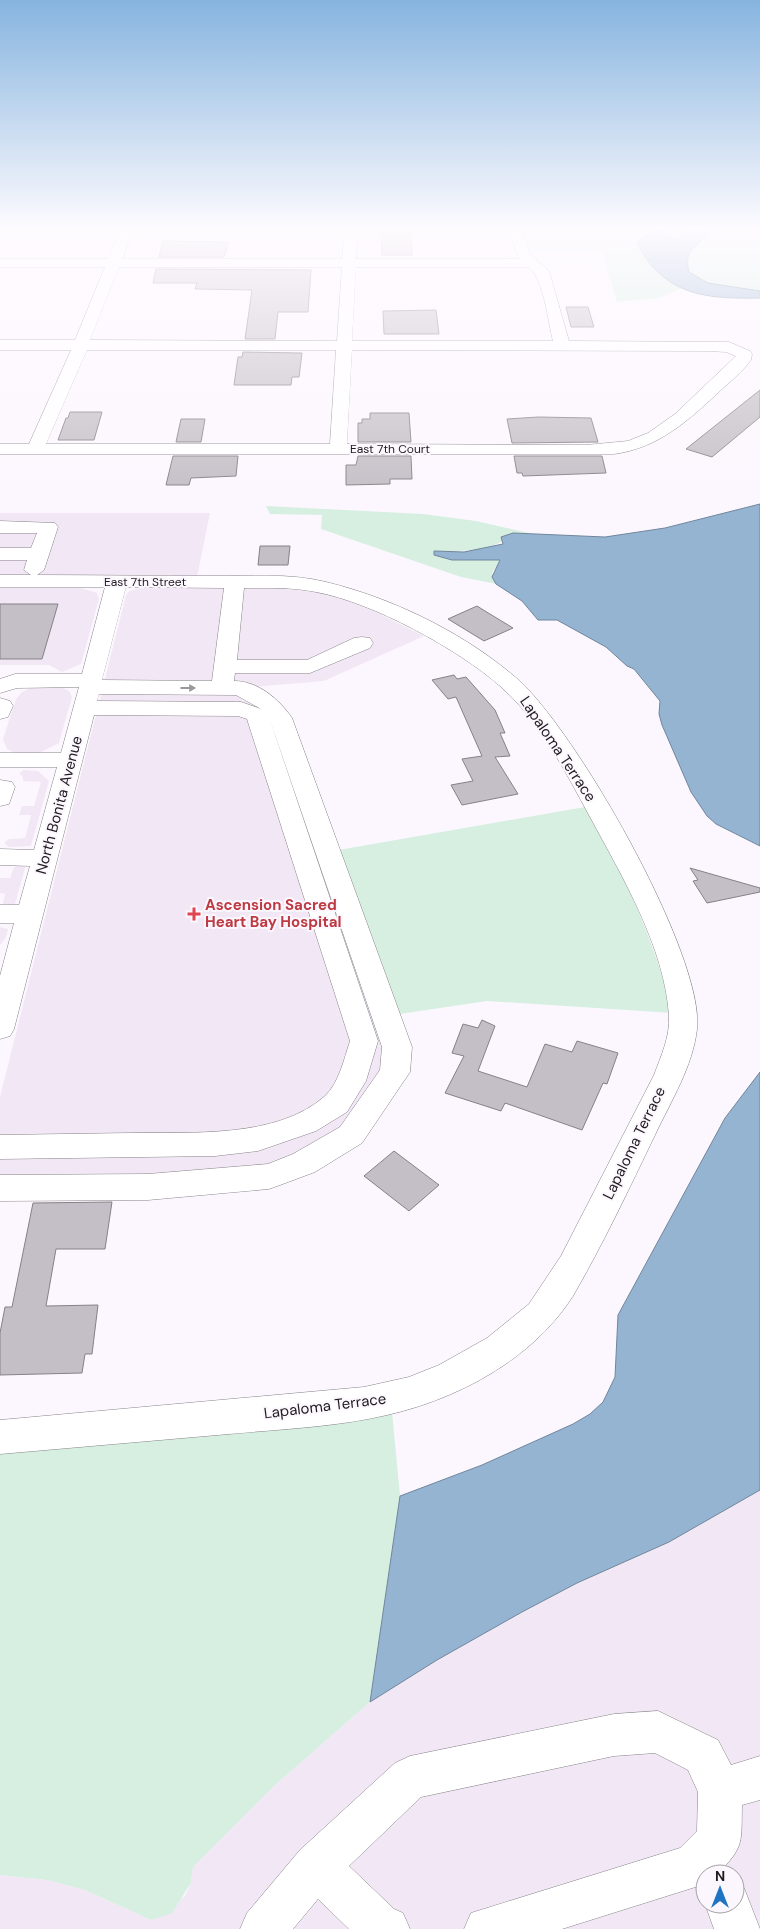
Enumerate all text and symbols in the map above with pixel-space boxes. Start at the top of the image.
street label: East 7th Court [350,441,430,457]
street label: East 7th Street [104,574,186,590]
one-way arrow [180,684,196,692]
street label: Lapaloma Terrace [515,692,601,806]
street label: North Bonita Avenue [31,734,87,876]
place label: Ascension Sacred Heart Bay Hospital [205,895,341,932]
marker: Ascension Sacred Heart Bay Hospital [187,907,201,921]
street label: Lapaloma Terrace [598,1083,670,1203]
street label: Lapaloma Terrace [263,1389,387,1423]
north arrow [695,1864,745,1914]
text: N [715,1867,725,1885]

